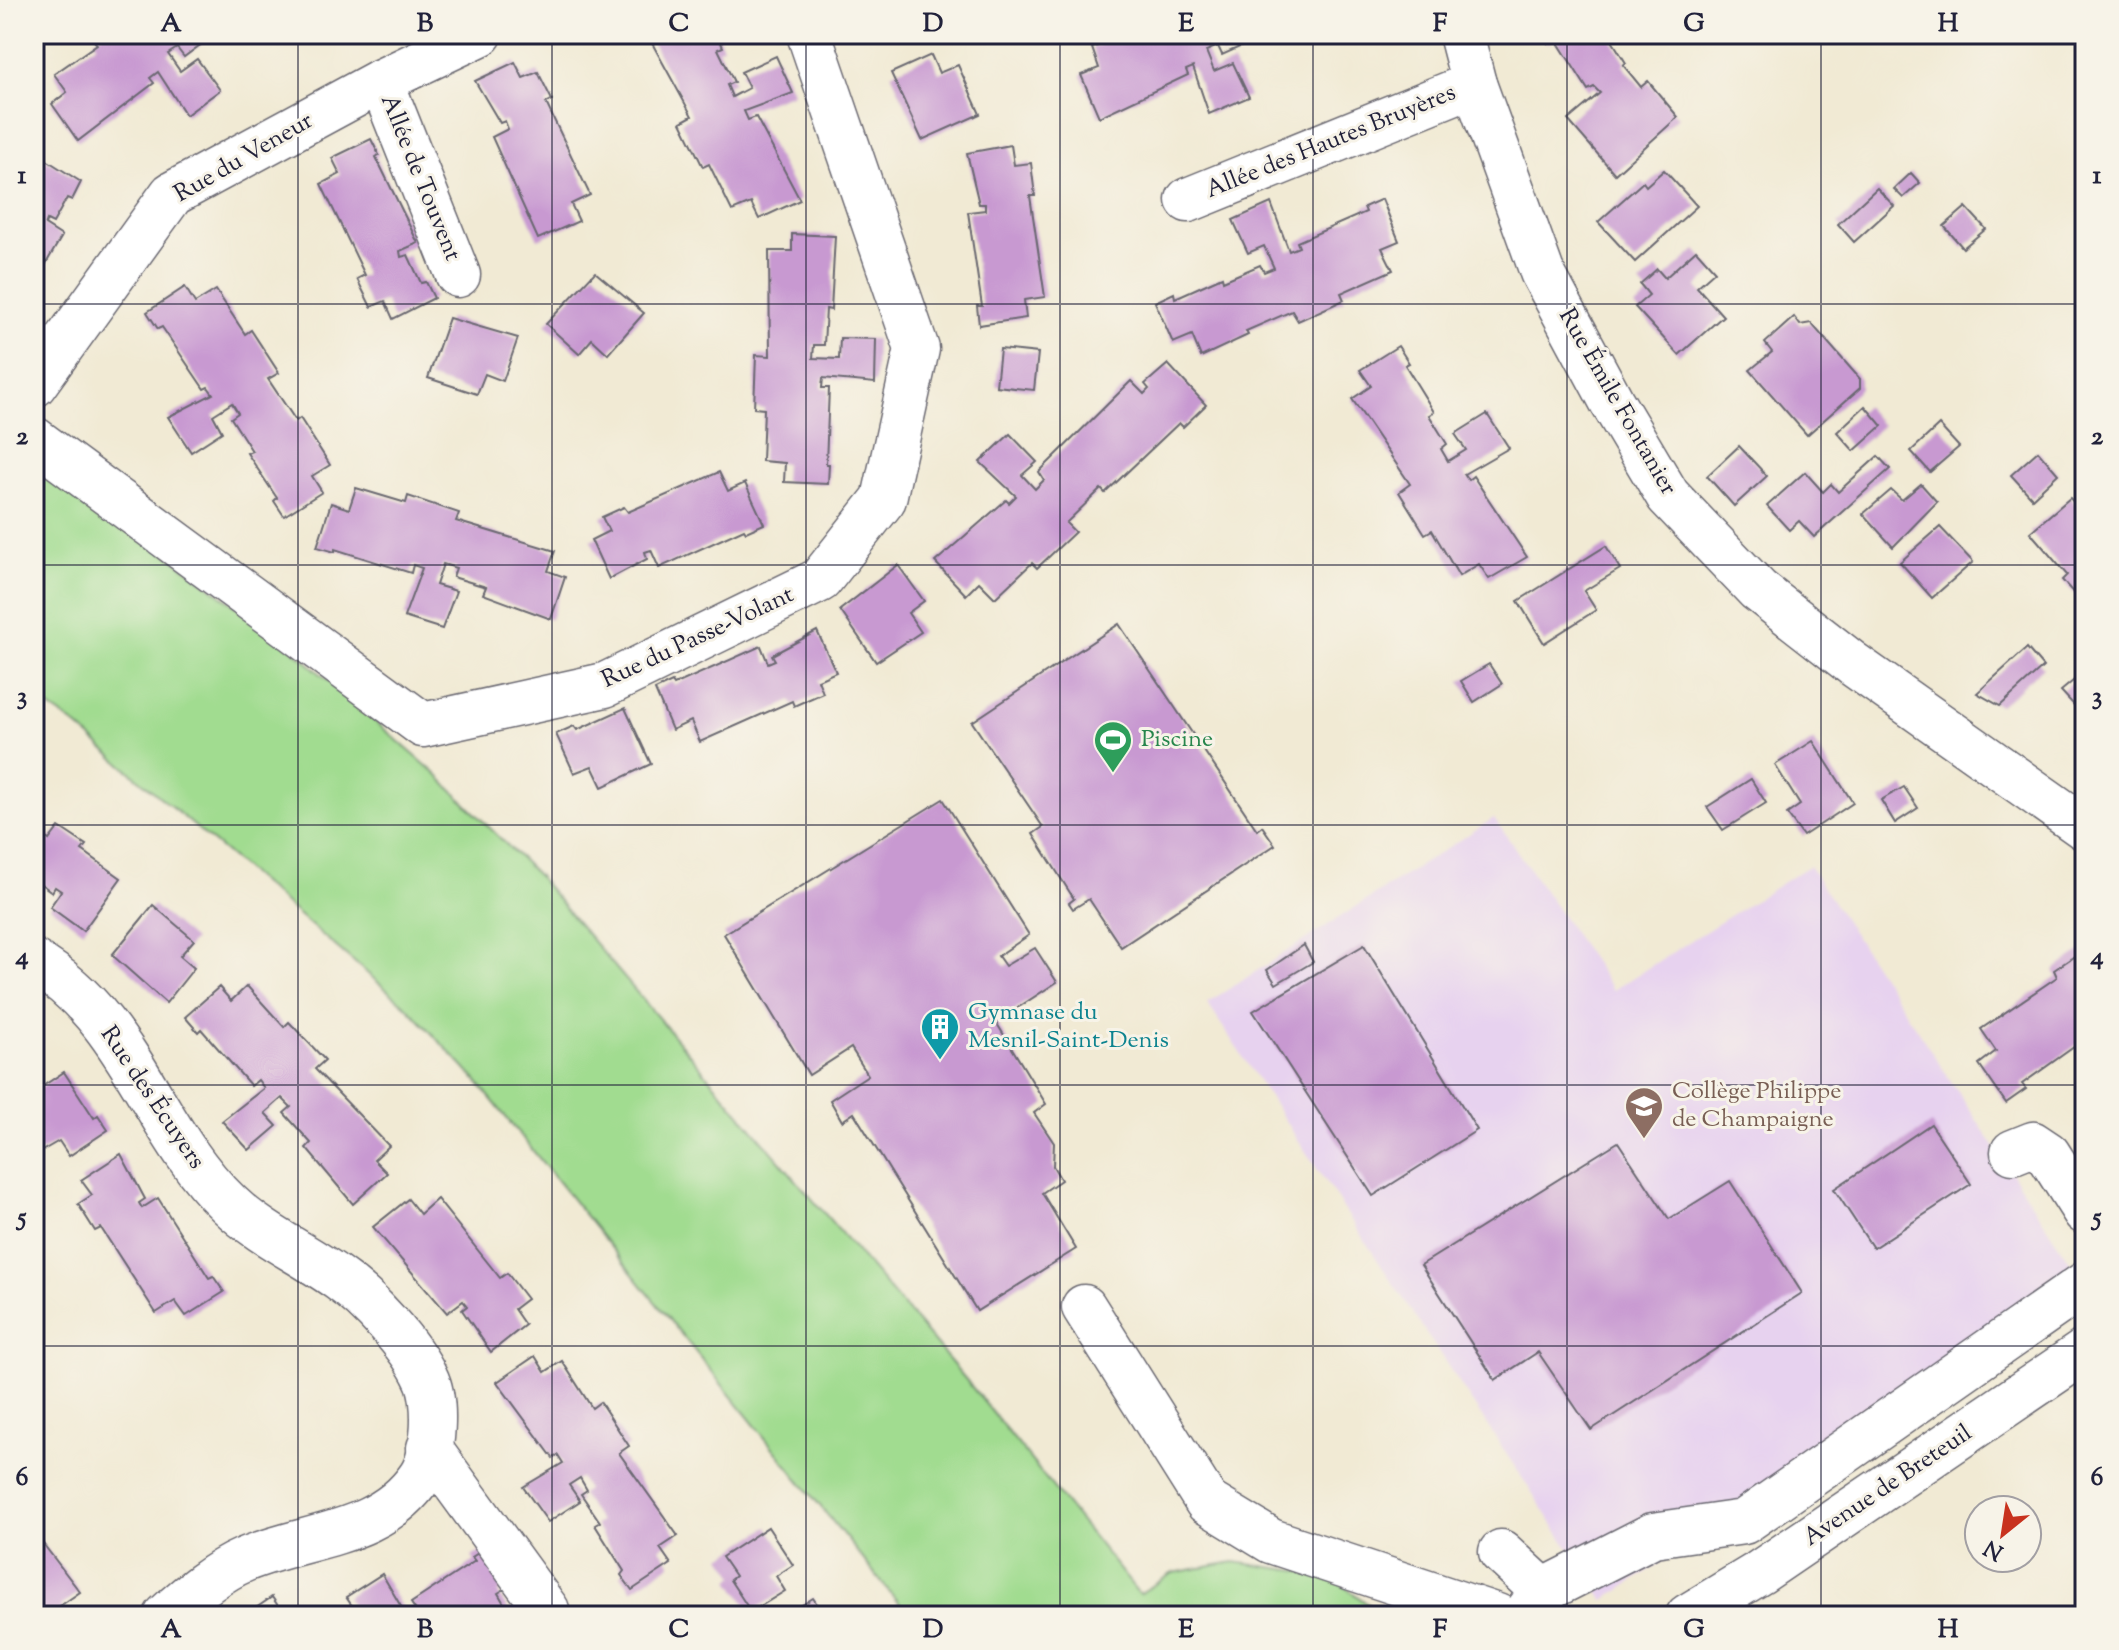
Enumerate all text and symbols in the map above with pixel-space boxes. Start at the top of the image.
text: A [160,6,182,43]
text: B [417,6,434,43]
text: C [669,6,689,43]
text: D [923,6,943,43]
text: E [1178,6,1194,43]
text: F [1433,6,1448,43]
text: G [1683,6,1705,43]
text: H [1938,6,1959,43]
street label: Allée des Hautes Bruyères [1201,76,1461,208]
street label: Allée de Touvent [371,90,469,266]
street label: Rue du Veneur [168,105,320,211]
text: 1 [18,158,27,195]
text: 1 [2093,158,2102,195]
street label: Rue Émile Fontanier [1550,302,1684,502]
text: 2 [16,419,29,456]
text: 2 [2091,419,2104,456]
street label: Rue du Passe-Volant [596,579,800,697]
text: 3 [17,679,27,716]
text: 3 [2092,679,2102,716]
sports icon: Piscine [1092,719,1134,774]
place label: Piscine [1141,723,1213,757]
text: 4 [14,939,29,976]
text: 4 [2089,939,2104,976]
place label: Gymnase du Mesnil-Saint-Denis [968,996,1169,1058]
building icon: Gymnase du Mesnil-Saint-Denis [919,1006,961,1061]
street label: Rue des Écuyers [91,1020,213,1176]
place label: Collège Philippe de Champaigne [1672,1075,1841,1137]
school or university icon: Collège Philippe de Champaigne [1623,1085,1665,1140]
text: 5 [16,1200,27,1237]
text: 5 [2091,1200,2102,1237]
street label: Avenue de Breteuil [1797,1417,1979,1555]
text: 6 [16,1460,29,1497]
text: 6 [2091,1460,2104,1497]
north arrow [1963,1494,2043,1574]
text: N [1979,1530,2010,1567]
text: A [160,1612,182,1649]
text: B [417,1612,434,1649]
text: C [669,1612,689,1649]
text: D [923,1612,943,1649]
text: E [1178,1612,1194,1649]
text: F [1433,1612,1448,1649]
text: G [1683,1612,1705,1649]
text: H [1938,1612,1959,1649]

